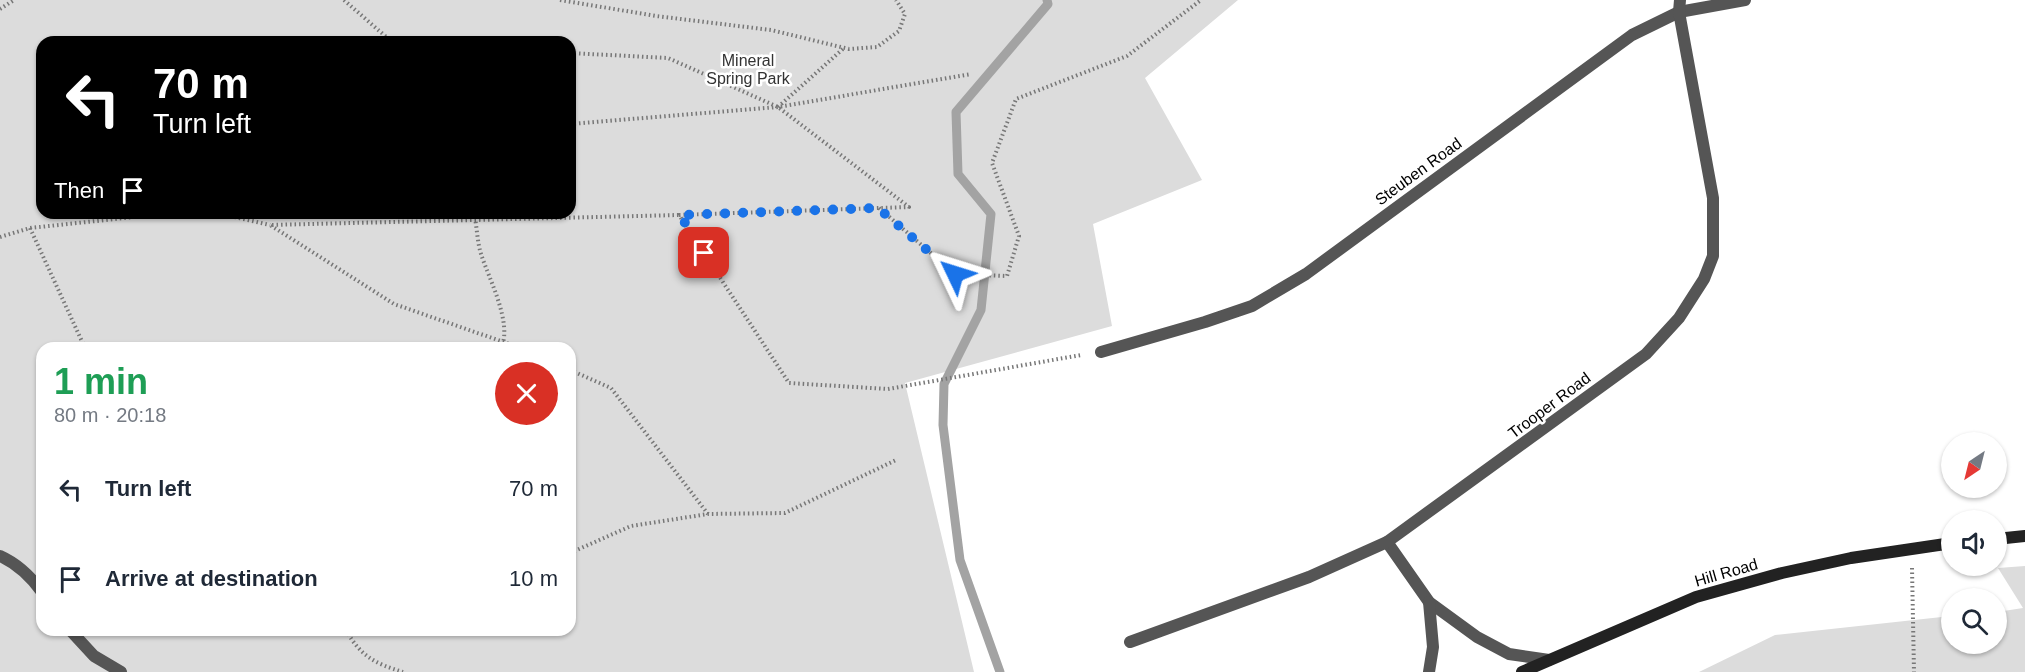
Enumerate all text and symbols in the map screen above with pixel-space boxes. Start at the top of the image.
park label: Mineral Spring Park [706,52,791,87]
icon: left [54,60,132,138]
text: 70 m [153,60,249,107]
text: Turn left [153,109,251,139]
street label: Steuben Road [1372,134,1465,208]
icon: arrive [116,174,149,207]
text: Then [54,178,104,203]
pin [678,227,729,278]
icon: arrive [687,236,720,269]
position arrow [923,242,987,306]
text: 1 min [54,361,148,402]
button: close [495,362,558,425]
street label: Trooper Road [1505,369,1594,442]
text: 80 m · 20:18 [54,404,166,426]
north arrow [1941,432,2007,498]
map controls [1941,432,2007,654]
icon: left [54,473,87,506]
text: Turn left [105,476,191,501]
text: 70 m [509,476,558,501]
button: sound [1941,510,2007,576]
street label: Hill Road [1693,555,1760,590]
icon: arrive [54,563,87,596]
text: Arrive at destination [105,566,318,591]
text: 10 m [509,566,558,591]
button: search [1941,588,2007,654]

